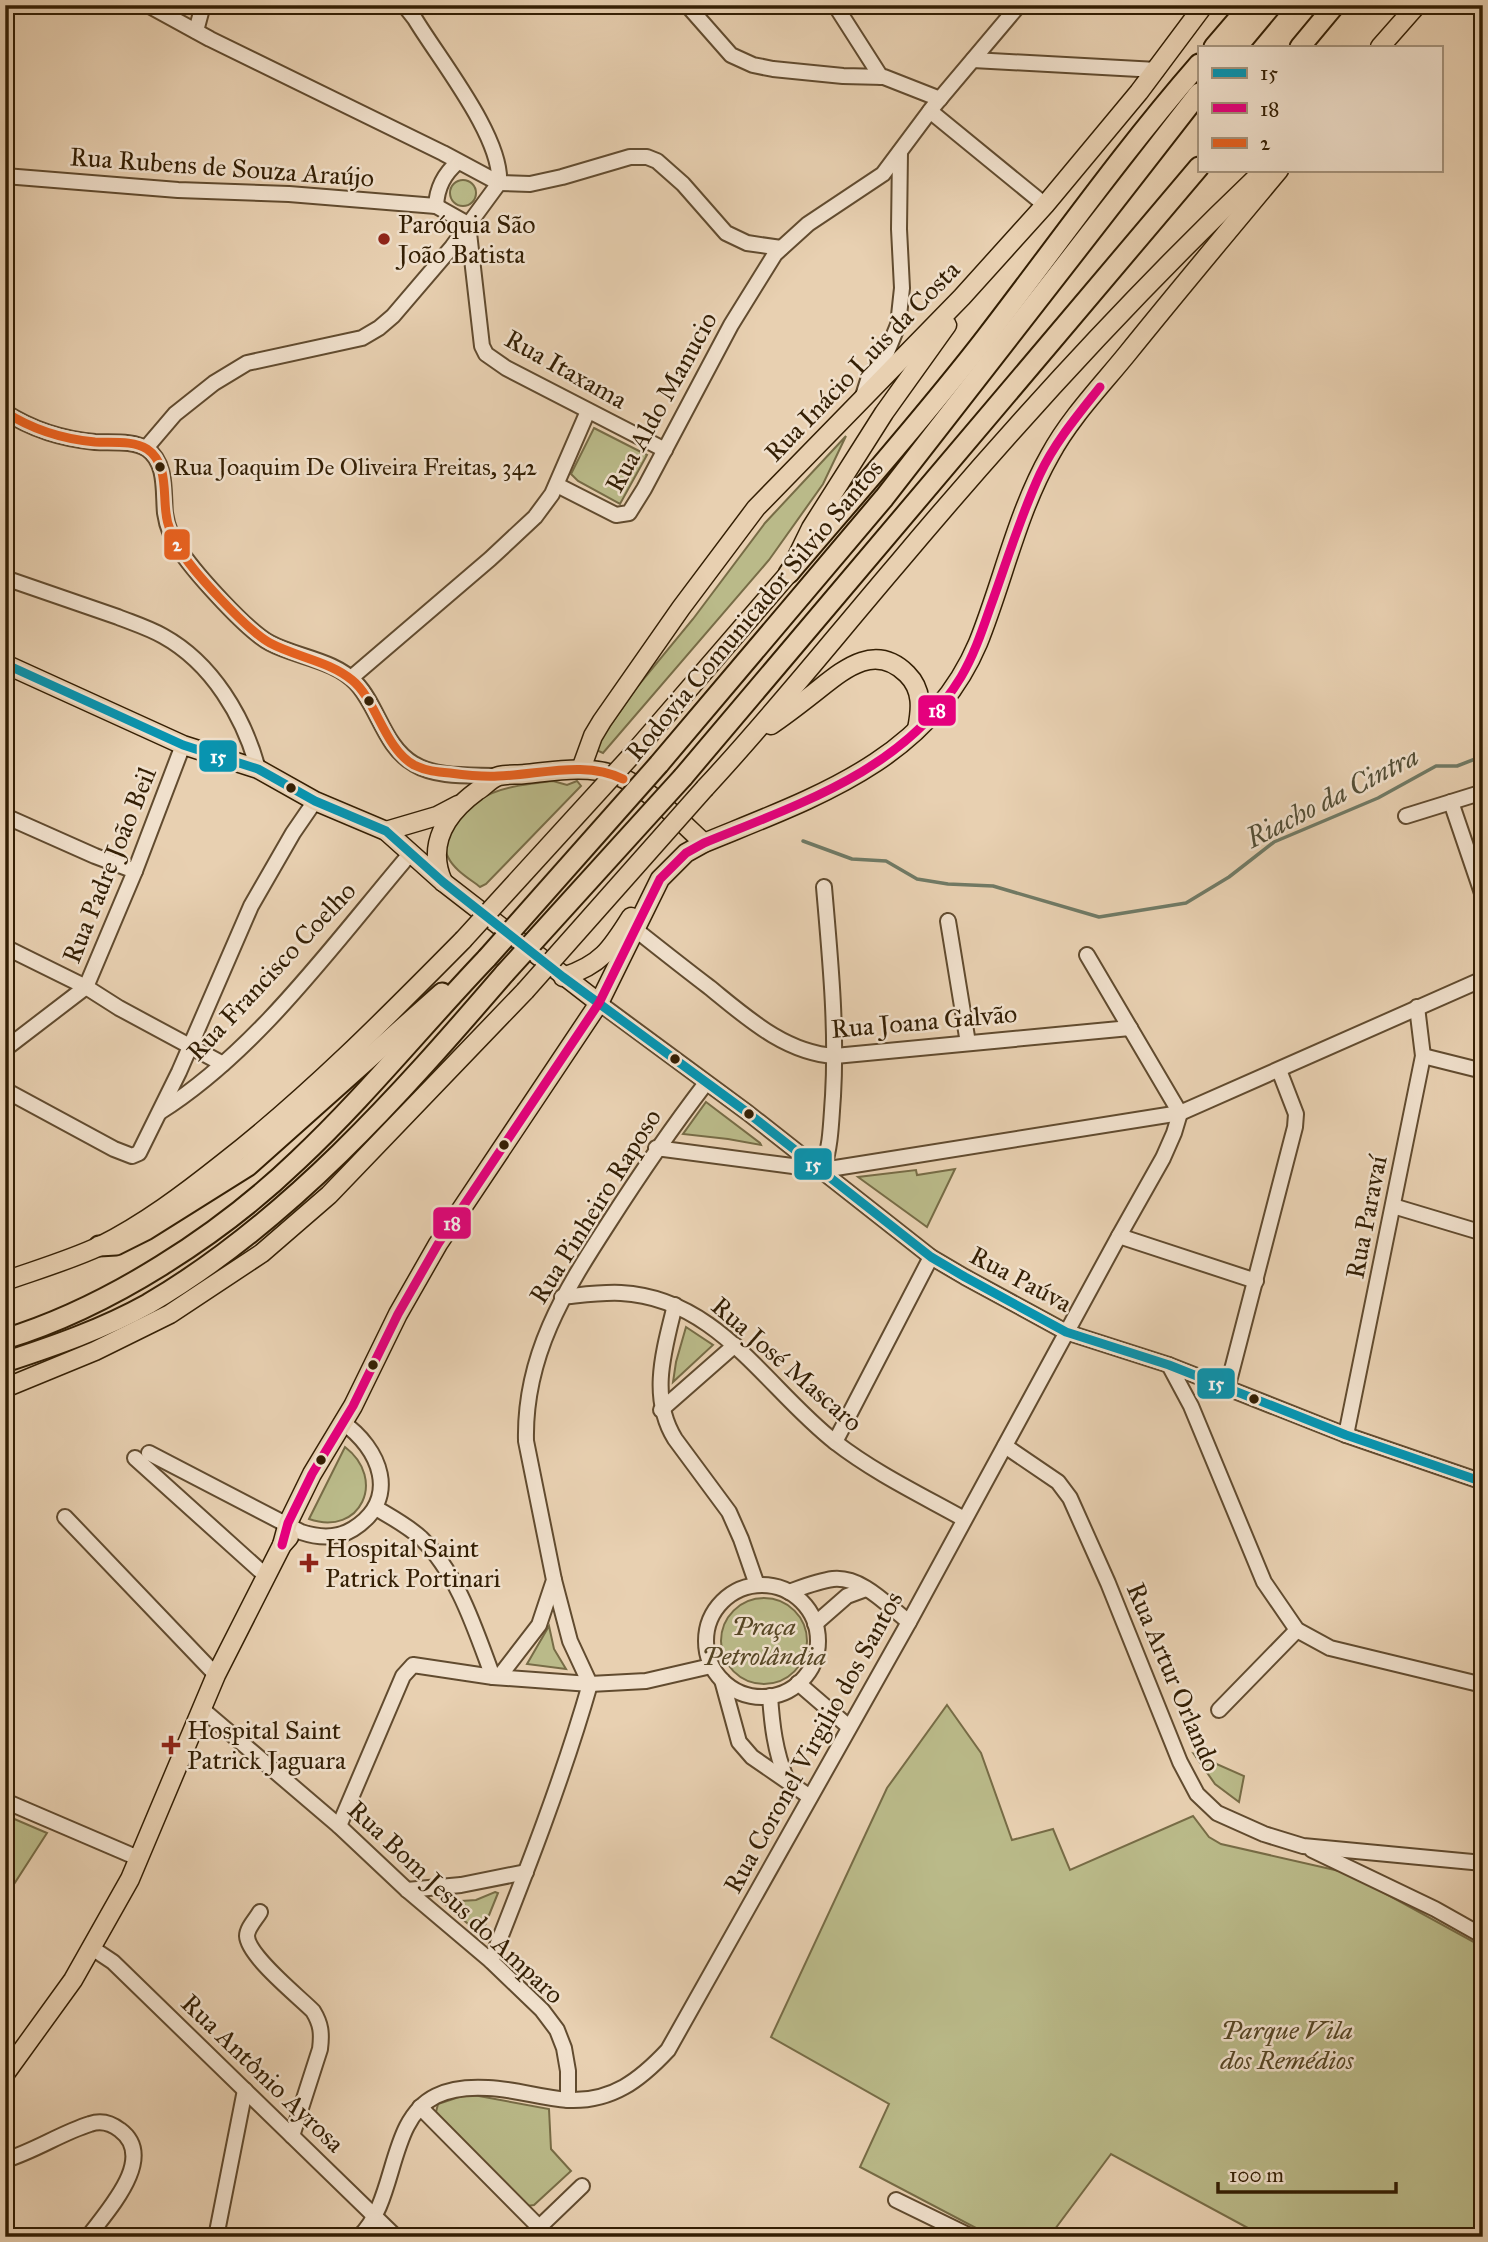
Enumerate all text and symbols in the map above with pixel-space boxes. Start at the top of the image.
legend [1198,46,1442,172]
text: 15 [1260,60,1278,86]
text: 18 [1260,96,1279,122]
text: 2 [1260,130,1271,156]
street label: Rua Rubens de Souza Araújo [69,140,375,194]
place label: Paróquia São João Batista [395,208,536,270]
marker: Paróquia São João Batista [376,231,392,247]
street label: Rua Inácio Luis da Costa [758,254,966,468]
street label: Rua Aldo Manucio [598,306,724,498]
street label: Rua Itaxama [499,322,633,416]
place label: Rua Joaquim De Oliveira Freitas, 342 [173,452,537,482]
street label: Rodovia Comunicador Silvio Santos [618,453,890,767]
marker: Rua Joaquim De Oliveira Freitas, 342 [153,460,167,474]
line badge: 2 [163,528,191,561]
text: 2 [172,533,182,556]
unlabelled marker [362,694,376,708]
line badge: 18 [917,694,957,727]
text: 18 [928,699,946,722]
water label: Riacho da Cintra [1239,738,1424,856]
line badge: 15 [198,739,238,773]
text: 15 [210,745,226,768]
street label: Rua Padre João Beil [55,762,163,968]
unlabelled marker [284,781,298,795]
street label: Rua Francisco Coelho [180,875,362,1067]
street label: Rua Joana Galvão [830,997,1018,1045]
unlabelled marker [668,1052,682,1066]
street label: Rua Pinheiro Raposo [522,1103,668,1309]
unlabelled marker [742,1107,756,1121]
unlabelled marker [497,1138,511,1152]
line badge: 15 [793,1147,833,1181]
street label: Rua Paravaí [1338,1151,1394,1281]
text: 15 [805,1153,821,1176]
line badge: 18 [432,1206,472,1240]
text: 18 [443,1212,461,1235]
street label: Rua Paúva [964,1239,1078,1319]
street label: Rua José Mascaro [705,1290,869,1438]
unlabelled marker [366,1358,380,1372]
line badge: 15 [1196,1367,1236,1400]
text: 15 [1208,1372,1224,1395]
unlabelled marker [1247,1392,1261,1406]
unlabelled marker [314,1453,328,1467]
place label: Hospital Saint Patrick Portinari [325,1532,501,1594]
marker: Hospital Saint Patrick Portinari [299,1553,319,1573]
street label: Rua Artur Orlando [1120,1578,1228,1776]
street label: Rua Coronel Virgilio dos Santos [716,1585,910,1899]
park label: Praça Petrolândia [702,1610,826,1672]
place label: Hospital Saint Patrick Jaguara [187,1714,346,1776]
marker: Hospital Saint Patrick Jaguara [161,1735,181,1755]
street label: Rua Bom Jesus do Amparo [341,1794,571,2010]
street label: Rua Antônio Ayrosa [175,1987,351,2159]
park label: Parque Vila dos Remédios [1220,2014,1354,2076]
scale bar [1218,2151,1397,2195]
text: 100 m [1229,2162,1284,2188]

